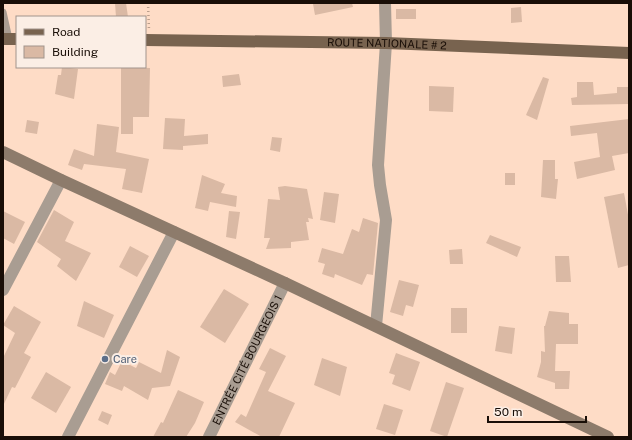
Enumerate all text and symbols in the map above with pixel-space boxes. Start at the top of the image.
legend [16,16,146,68]
text: Road [52,25,80,39]
street label: ROUTE NATIONALE # 2 [327,36,448,52]
text: Building [52,45,98,59]
street label: ENTRÉE CITÉ BOURGEOIS 1 [210,293,284,427]
place label: Care [113,353,137,365]
marker: Care [100,354,110,364]
scale bar [488,398,586,424]
text: 50 m [494,405,522,419]

